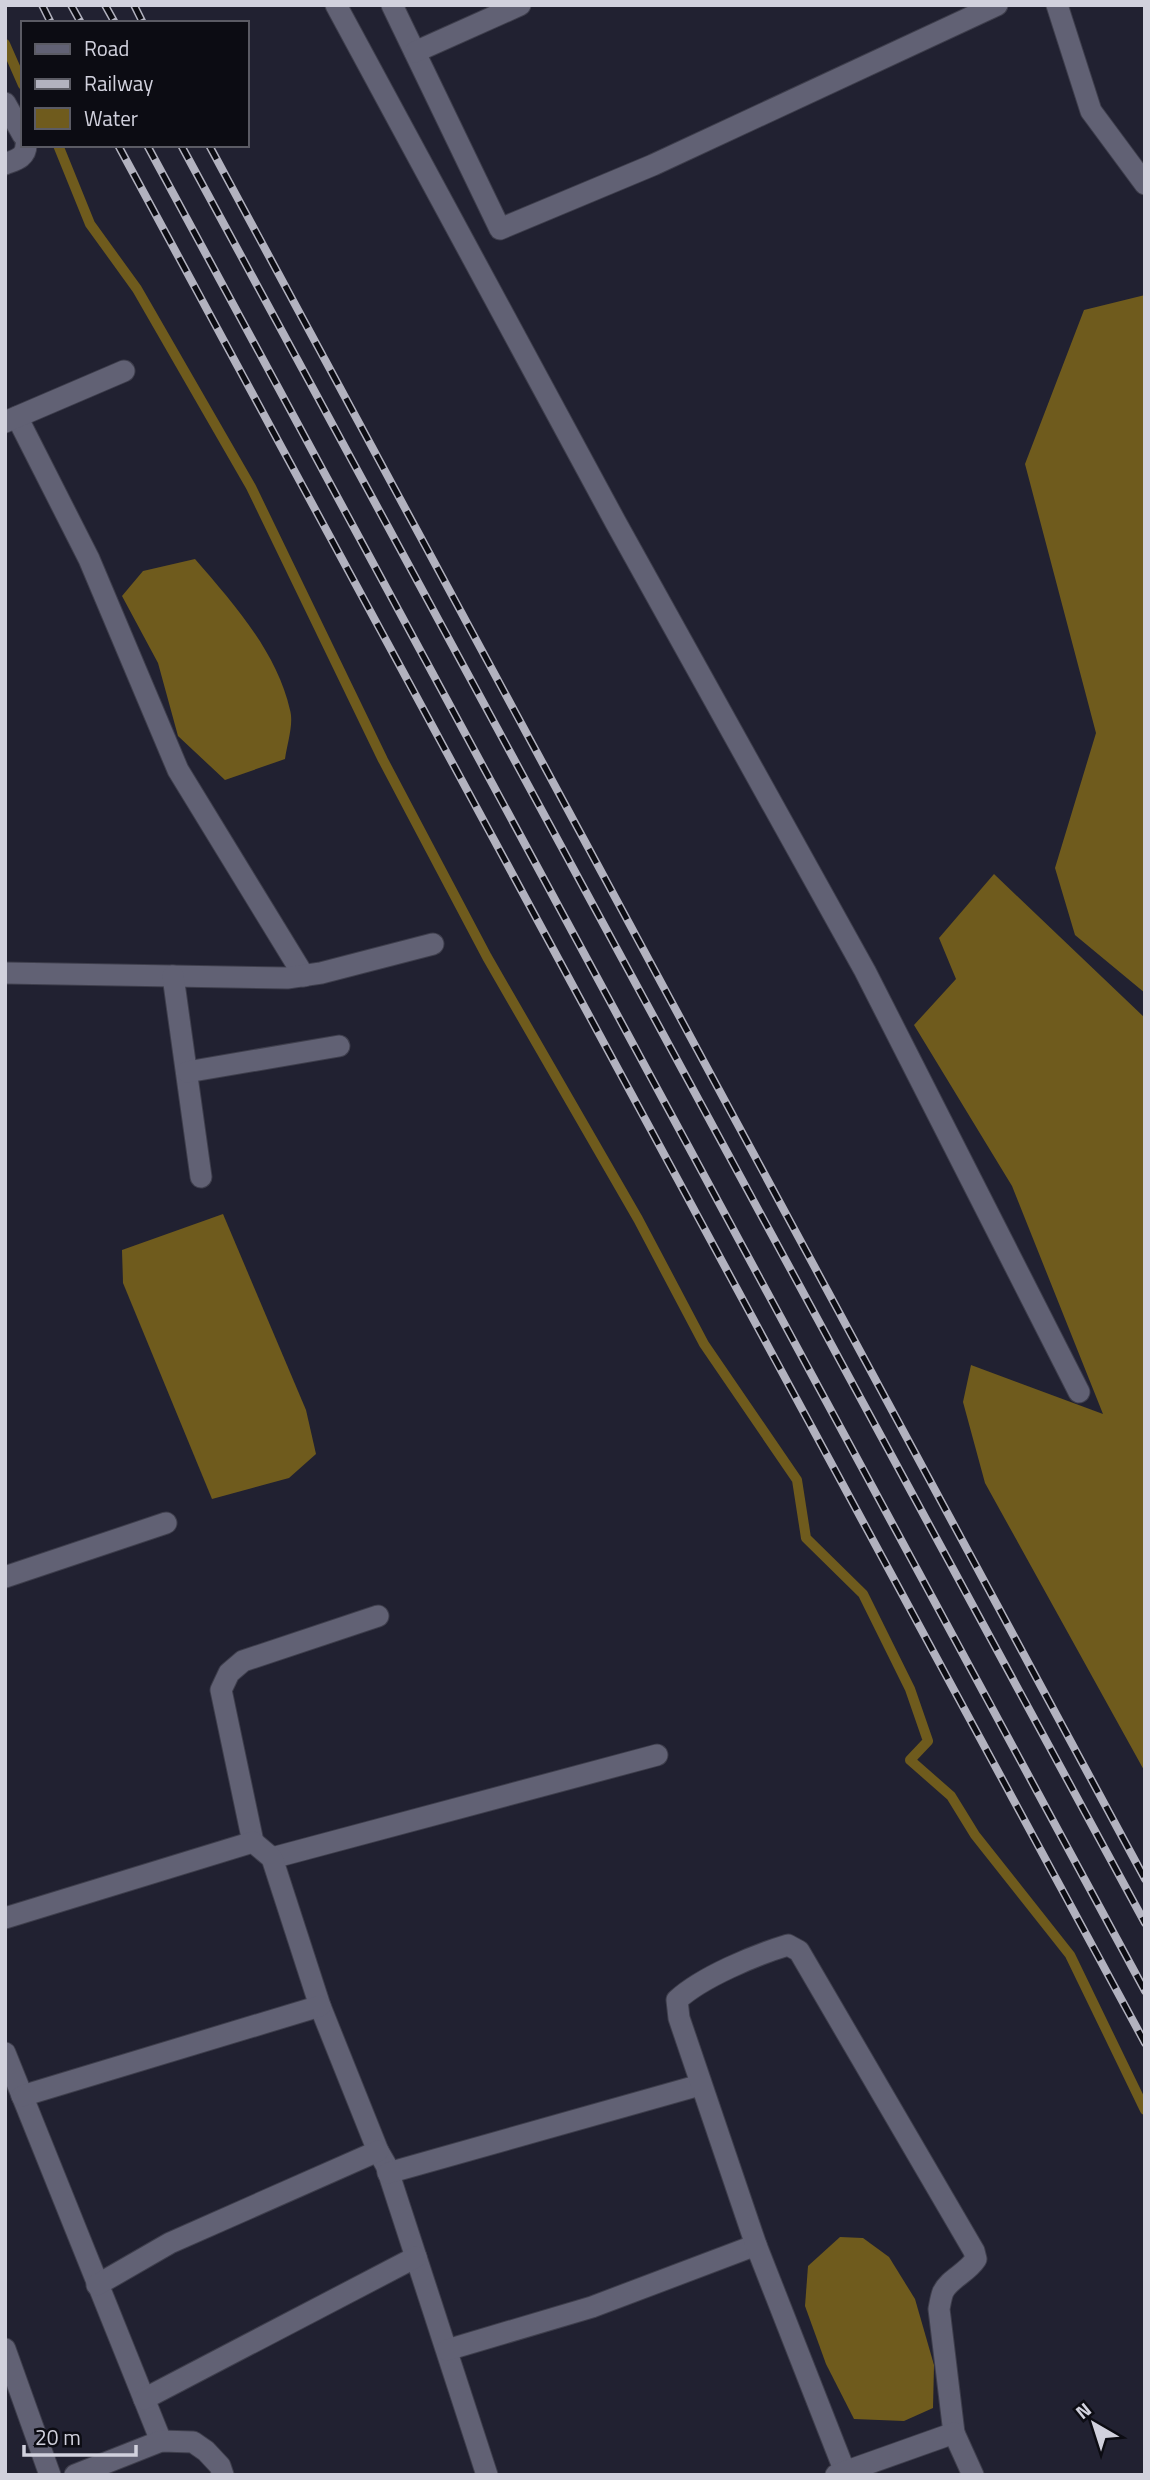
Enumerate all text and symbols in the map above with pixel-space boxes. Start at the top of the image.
legend [21,21,248,147]
text: Road [84,32,129,64]
text: Railway [84,67,153,99]
text: Water [84,102,138,134]
north arrow [1059,2389,1129,2459]
text: N [1069,2395,1097,2426]
scale bar [24,2414,136,2458]
text: 20 m [35,2421,81,2453]

